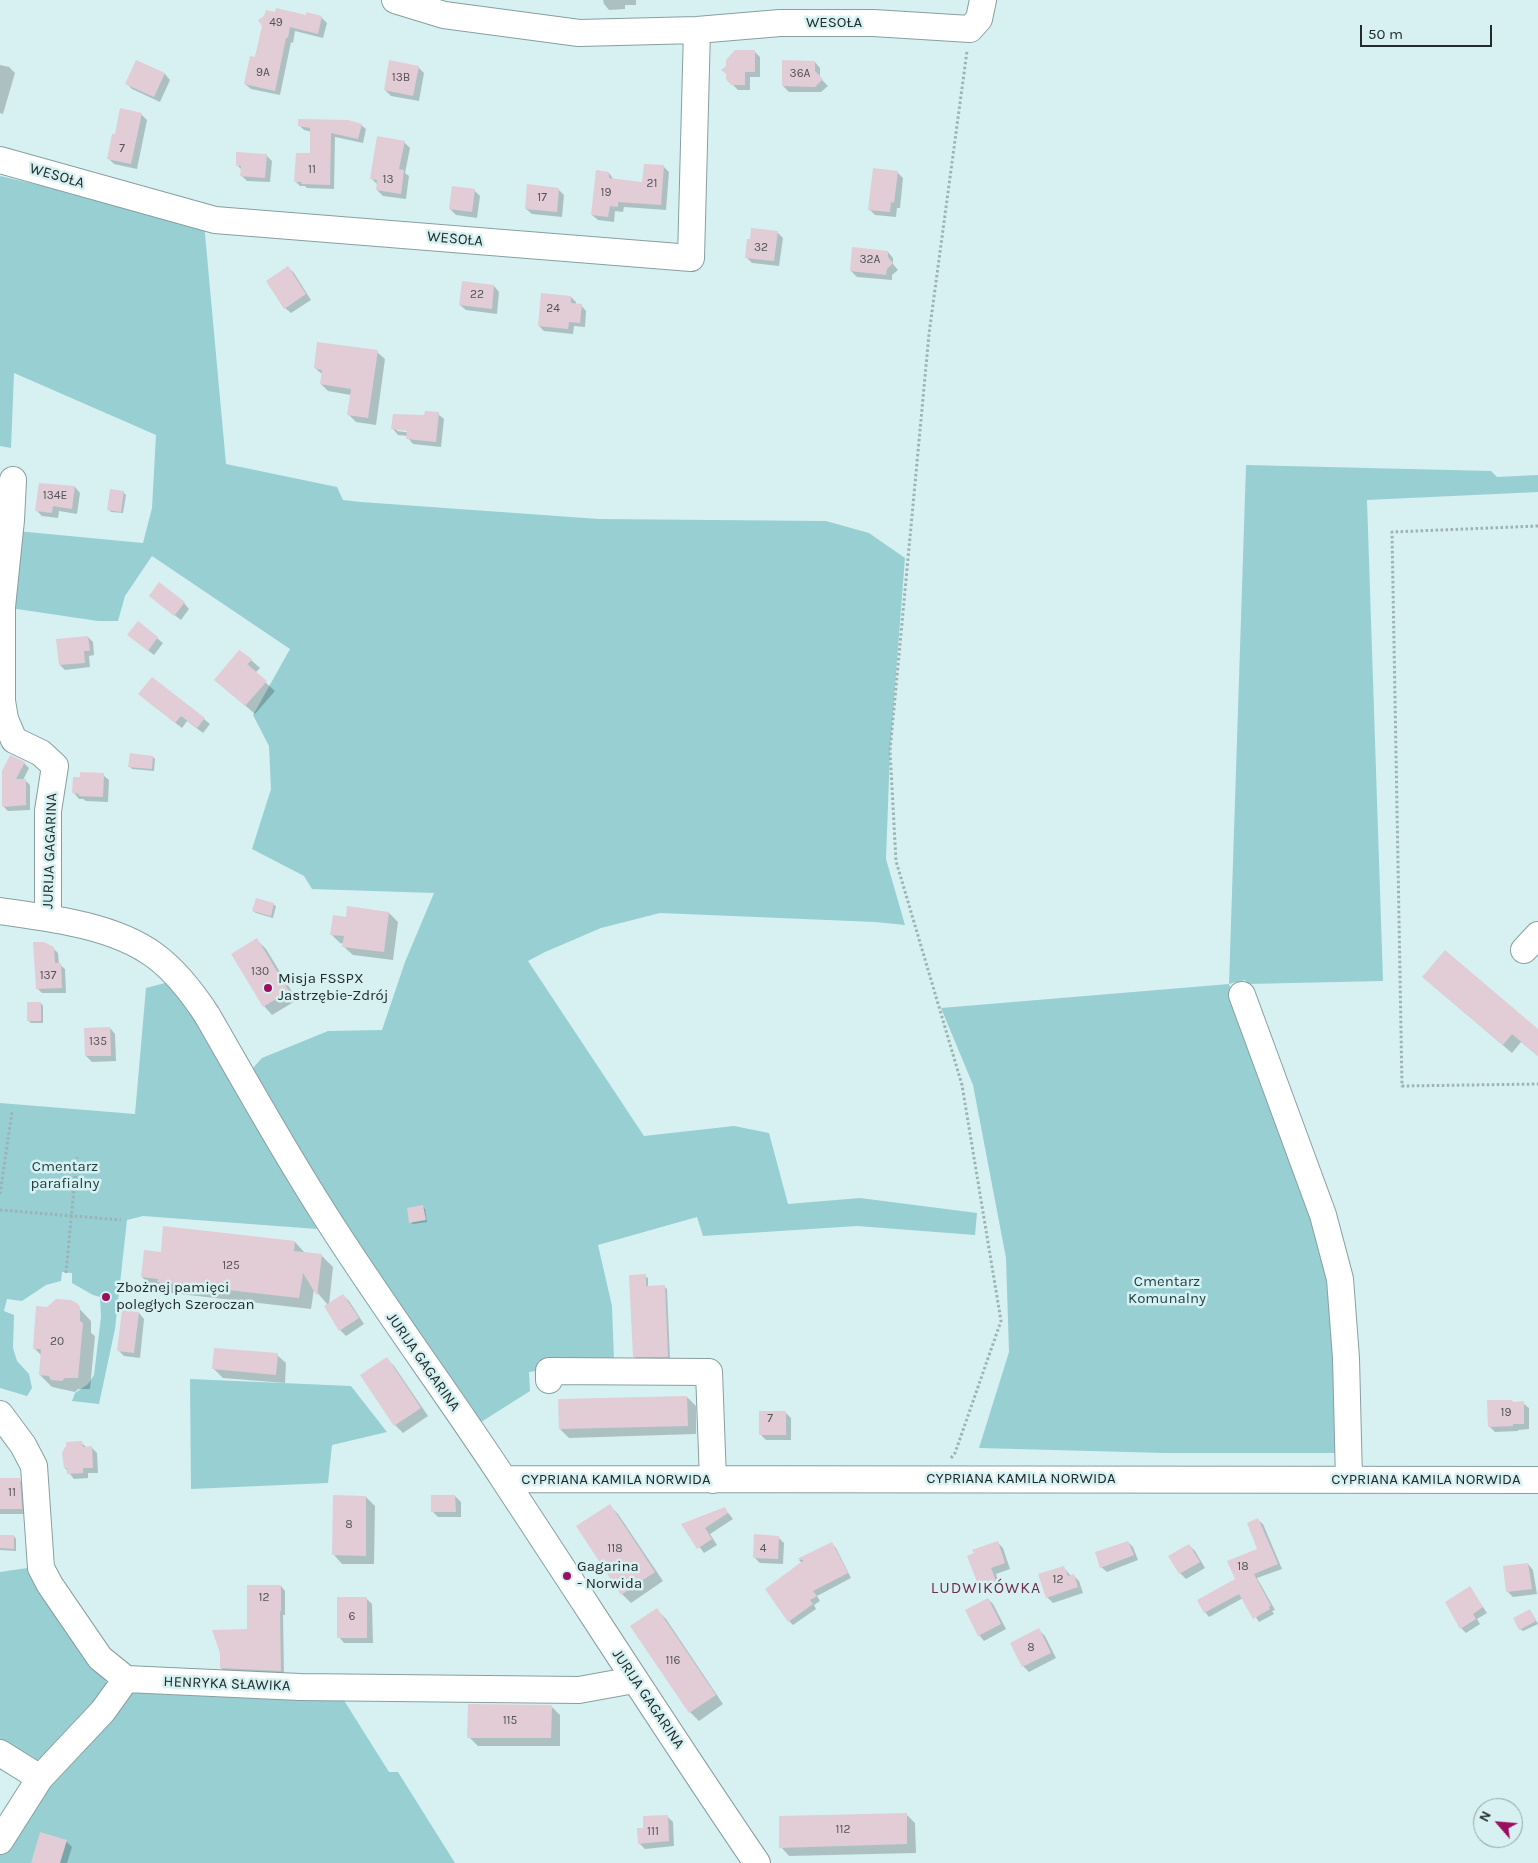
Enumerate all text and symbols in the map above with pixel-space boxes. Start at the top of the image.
street label: WESOŁA [806,14,862,32]
scale bar [1363,15,1496,47]
house number: 49 [269,16,283,30]
text: 50 m [1368,25,1403,43]
house number: 9A [256,66,270,80]
house number: 36A [790,67,810,81]
house number: 13B [392,71,410,85]
house number: 7 [119,142,125,156]
street label: WESOŁA [27,160,87,192]
house number: 11 [308,163,316,177]
house number: 13 [382,173,394,187]
house number: 21 [647,177,657,191]
house number: 19 [601,186,611,200]
house number: 17 [537,191,547,205]
street label: WESOŁA [426,228,484,250]
house number: 32 [754,241,768,255]
house number: 32A [860,253,880,267]
house number: 22 [470,288,484,302]
house number: 24 [546,302,560,316]
house number: 134E [43,489,67,503]
street label: JURIJA GAGARINA [39,793,61,909]
house number: 130 [251,965,269,979]
house number: 137 [40,969,56,983]
place label: Misja FSSPX Jastrzębie-Zdrój [278,970,388,1005]
marker: Misja FSSPX Jastrzębie-Zdrój [262,982,274,994]
house number: 135 [89,1035,107,1049]
park label: Cmentarz parafialny [31,1158,99,1193]
house number: 125 [222,1259,240,1273]
park label: Cmentarz Komunalny [1128,1273,1206,1308]
place label: Zbożnej pamięci poległych Szeroczan [116,1279,255,1314]
marker: Zbożnej pamięci poległych Szeroczan [100,1291,112,1303]
street label: JURIJA GAGARINA [382,1309,464,1415]
house number: 20 [50,1335,64,1349]
house number: 19 [1501,1406,1511,1420]
house number: 7 [767,1412,773,1426]
street label: CYPRIANA KAMILA NORWIDA [926,1470,1116,1488]
street label: CYPRIANA KAMILA NORWIDA [521,1471,711,1489]
street label: CYPRIANA KAMILA NORWIDA [1331,1471,1521,1489]
house number: 11 [8,1486,16,1500]
house number: 8 [345,1518,353,1532]
house number: 118 [607,1542,623,1556]
house number: 4 [760,1542,766,1556]
place label: Gagarina - Norwida [577,1558,642,1593]
house number: 18 [1237,1560,1249,1574]
marker: Gagarina - Norwida [561,1570,573,1582]
house number: 12 [1053,1573,1063,1587]
district label: LUDWIKÓWKA [929,1578,1043,1598]
house number: 12 [259,1591,269,1605]
house number: 6 [349,1610,355,1624]
house number: 8 [1027,1641,1035,1655]
street label: JURIJA GAGARINA [608,1646,688,1752]
house number: 116 [666,1654,680,1668]
street label: HENRYKA SŁAWIKA [163,1673,291,1695]
house number: 115 [503,1714,517,1728]
north arrow [1473,1798,1523,1848]
text: N [1475,1808,1495,1825]
house number: 112 [836,1823,850,1837]
house number: 111 [647,1825,659,1839]

